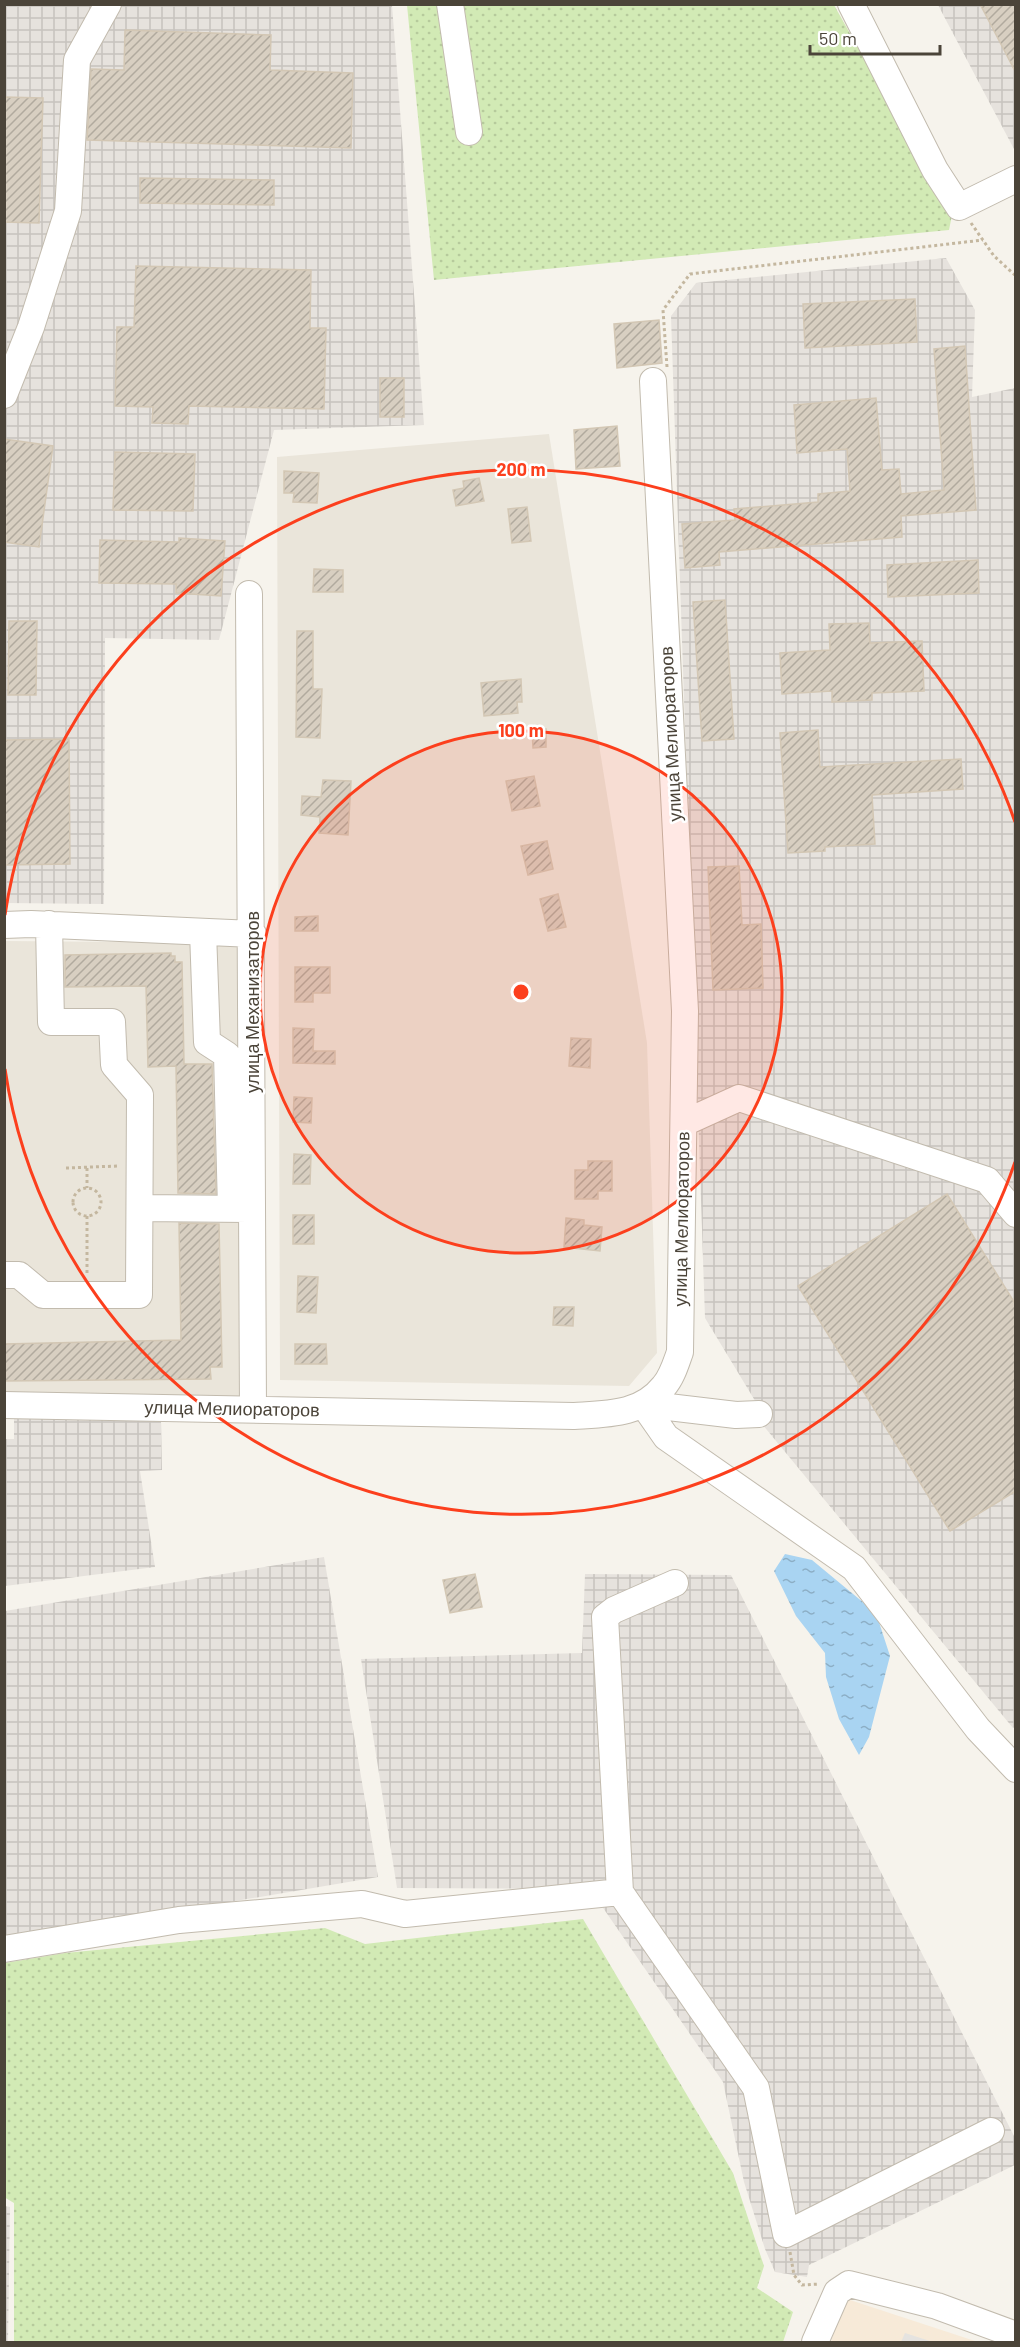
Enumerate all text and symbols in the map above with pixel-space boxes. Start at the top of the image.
scale bar [810,18,940,56]
text: 50 m [819,27,857,49]
text: 200 m [496,458,546,480]
street label: улица Мелиораторов [654,646,686,822]
text: 100 m [498,719,544,741]
street label: улица Механизаторов [241,911,263,1093]
centre of rings [511,982,531,1002]
street label: улица Мелиораторов [668,1131,694,1307]
street label: улица Мелиораторов [144,1395,320,1421]

